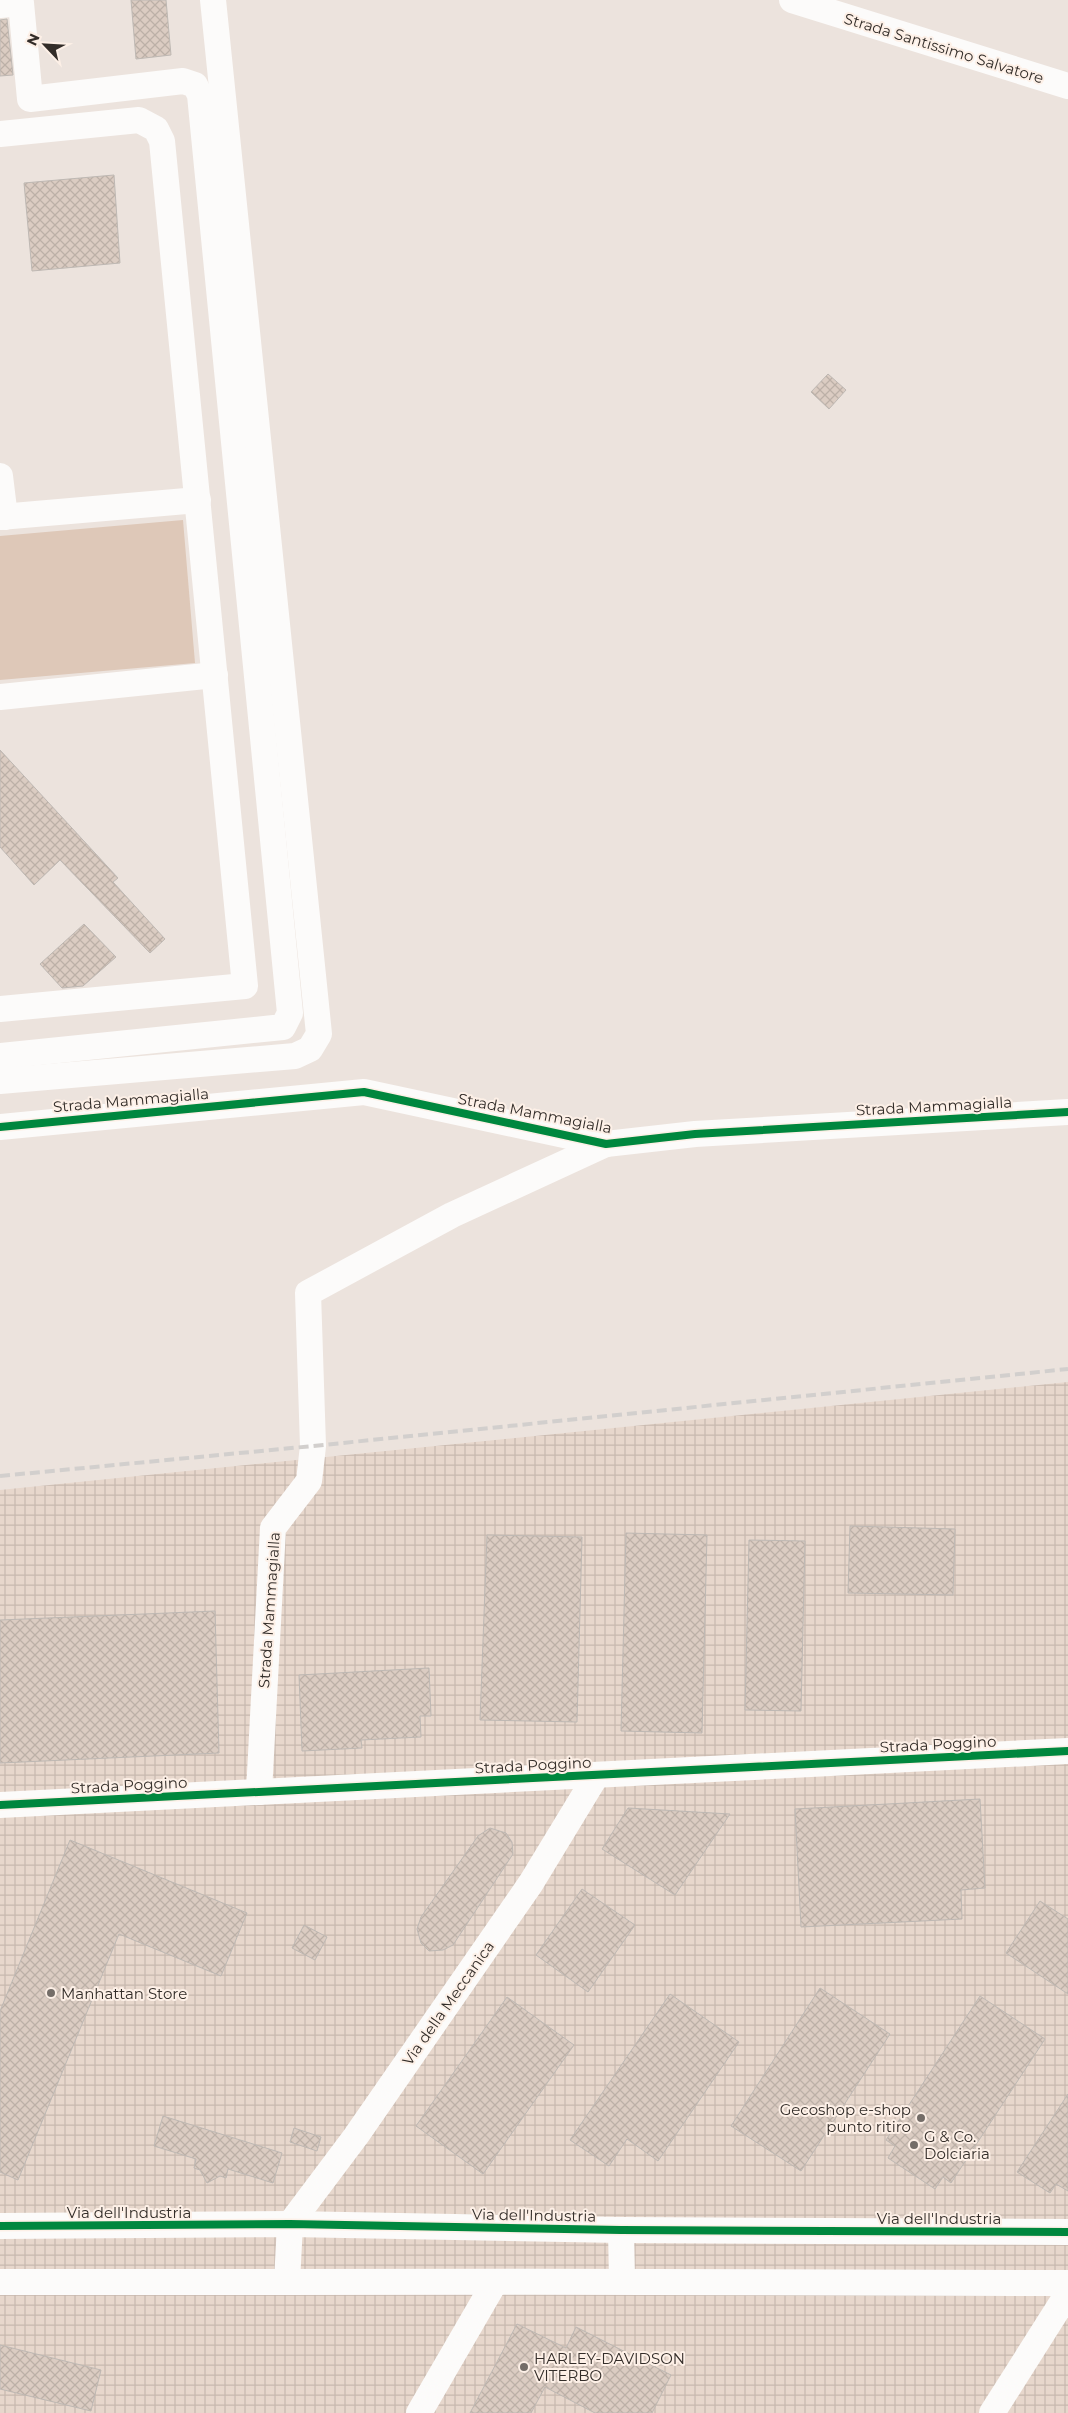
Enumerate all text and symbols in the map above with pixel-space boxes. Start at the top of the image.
street label: Strada Santissimo Salvatore [842,9,1046,87]
north arrow [20,20,70,70]
text: N [23,31,44,48]
street label: Strada Mammagialla [52,1084,210,1116]
street label: Strada Mammagialla [456,1089,614,1137]
street label: Strada Mammagialla [855,1092,1013,1120]
street label: Strada Mammagialla [254,1531,284,1689]
street label: Strada Poggino [879,1731,997,1757]
street label: Strada Poggino [474,1752,592,1778]
street label: Strada Poggino [70,1772,188,1798]
street label: Via della Meccanica [398,1937,498,2069]
place label: Manhattan Store [61,1984,187,2003]
marker: Manhattan Store [45,1987,57,1999]
place label: Gecoshop e-shop punto ritiro [780,2100,911,2136]
marker: Gecoshop e-shop punto ritiro [915,2112,927,2124]
place label: G & Co. Dolciaria [924,2127,990,2163]
marker: G & Co. Dolciaria [908,2139,920,2151]
street label: Via dell'Industria [67,2203,191,2222]
street label: Via dell'Industria [472,2204,596,2226]
street label: Via dell'Industria [877,2209,1001,2228]
place label: HARLEY-DAVIDSON VITERBO [534,2349,685,2385]
marker: HARLEY-DAVIDSON VITERBO [518,2361,530,2373]

